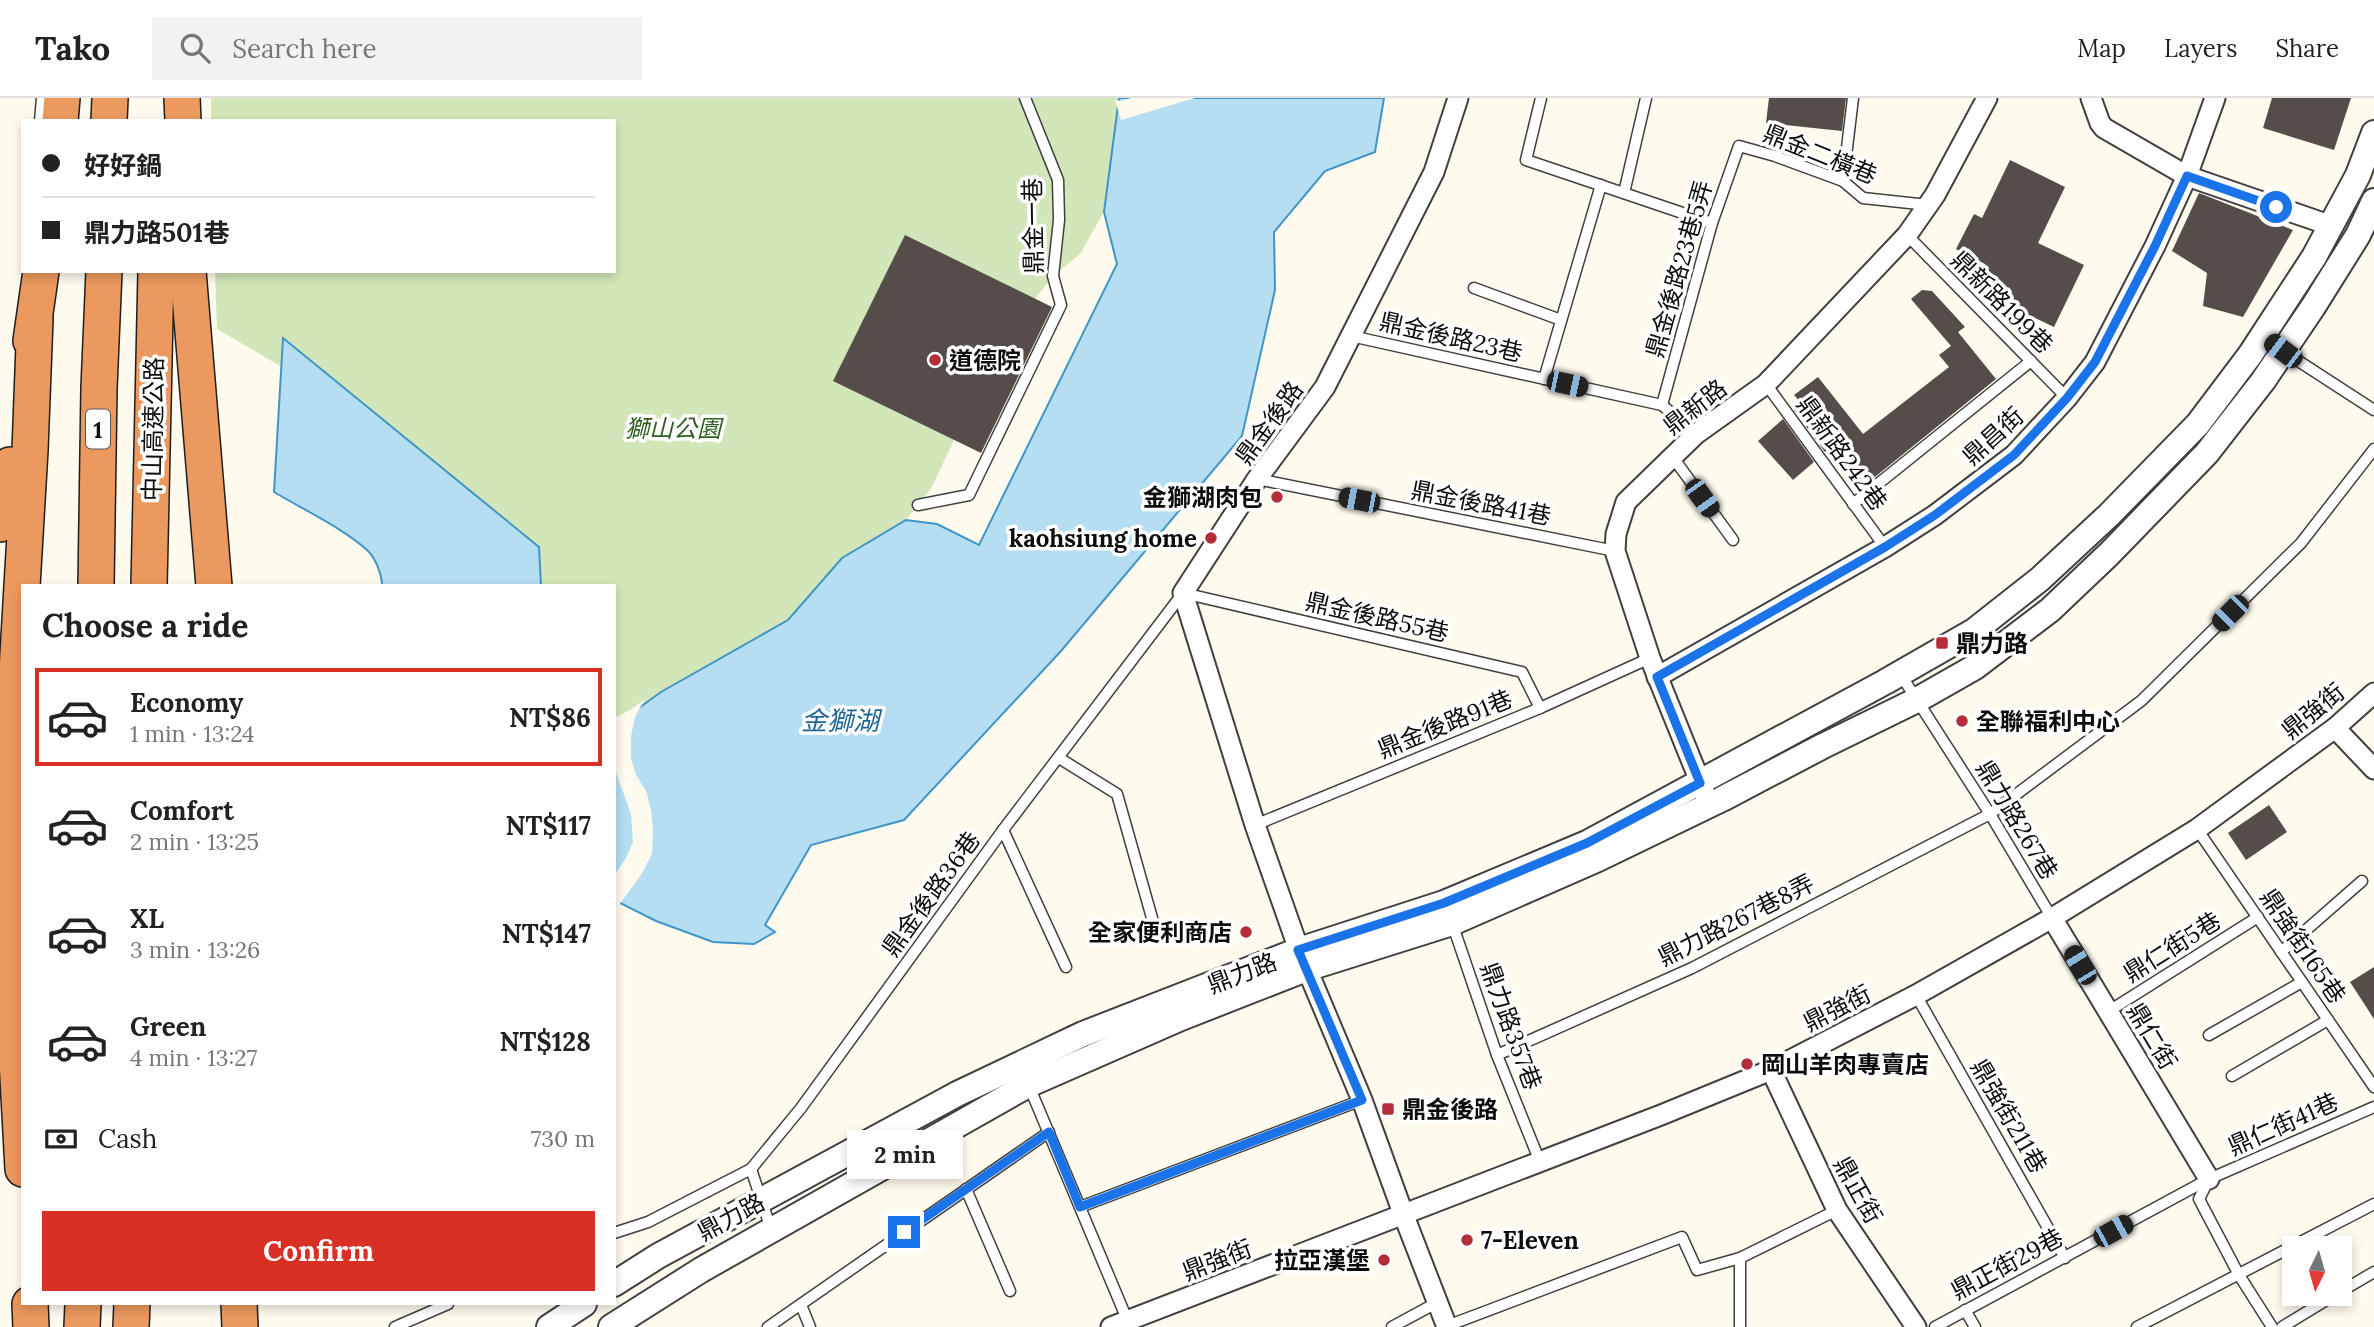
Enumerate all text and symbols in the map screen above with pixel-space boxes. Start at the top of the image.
search box [152,17,642,80]
text: Tako [35,27,110,69]
icon: search [176,29,214,67]
text: Search here [232,32,377,65]
text: Map [2077,33,2126,64]
text: Layers [2164,33,2237,64]
text: Share [2275,33,2339,64]
street label: 鼎金二橫巷 [1759,117,1881,191]
text: 好好鍋 [84,149,162,182]
street label: 鼎金後路23巷5弄 [1639,177,1719,361]
street label: 鼎金一巷 [1017,178,1049,274]
route start [2260,191,2292,223]
text: 鼎力路501巷 [84,216,229,249]
street label: 鼎新路199巷 [1944,244,2060,360]
street label: 鼎金後路23巷 [1376,305,1526,369]
car [2260,330,2307,372]
place label: 道德院 [949,345,1021,376]
marker: 道德院 [927,352,943,368]
street label: 中山高速公路 [136,357,170,501]
car [1545,369,1590,399]
street label: 鼎新路 [1657,373,1733,441]
street label: 鼎金後路 [1228,375,1310,471]
street label: 鼎新路242巷 [1790,390,1894,516]
street label: 鼎昌街 [1956,400,2030,472]
road number: 1 [86,410,110,448]
park label: 獅山公園 [625,413,724,444]
street label: 鼎金後路41巷 [1408,474,1554,532]
car [1682,475,1723,521]
place label: 金獅湖肉包 [1143,482,1263,513]
car [1337,486,1382,514]
marker: 金獅湖肉包 [1269,489,1285,505]
place label: kaohsiung home [1009,523,1197,554]
marker: kaohsiung home [1203,530,1219,546]
street label: 鼎金後路55巷 [1302,585,1452,649]
car [2208,591,2253,635]
text: Choose a ride [42,605,249,646]
place label: 鼎力路 [1956,628,2028,659]
marker: 鼎力路 [1934,635,1950,651]
street label: 鼎強街 [2275,676,2351,746]
street label: 鼎金後路91巷 [1373,683,1517,765]
icon: car [46,686,109,749]
text: Economy [130,686,243,719]
text: NT$86 [509,701,591,734]
water label: 金獅湖 [801,704,883,737]
place label: 全聯福利中心 [1976,706,2120,737]
marker: 全聯福利中心 [1954,713,1970,729]
text: 1 min · 13:24 [130,719,255,748]
street label: 鼎力路267巷 [1969,755,2065,885]
icon: car [46,794,109,857]
text: Comfort [130,794,234,827]
text: NT$117 [505,809,591,842]
street label: 鼎金後路36巷 [875,825,987,963]
text: 2 min · 13:25 [130,827,259,856]
street label: 鼎力路267巷8弄 [1653,867,1819,973]
street label: 鼎強街165巷 [2253,883,2353,1009]
icon: car [46,902,109,965]
text: XL [130,902,164,935]
street label: 鼎仁街5巷 [2118,905,2226,989]
text: NT$147 [502,917,591,950]
place label: 全家便利商店 [1088,917,1232,948]
marker: 全家便利商店 [1238,924,1254,940]
text: 3 min · 13:26 [130,935,260,964]
car [2061,942,2100,988]
street label: 鼎力路 [1203,946,1281,1000]
street label: 鼎力路357巷 [1474,958,1548,1094]
street label: 鼎強街 [1798,978,1876,1038]
street label: 鼎仁街 [2120,997,2184,1075]
icon: car [46,1010,109,1073]
text: Green [130,1010,206,1043]
text: NT$128 [499,1025,591,1058]
text: 4 min · 13:27 [130,1043,257,1072]
place label: 岡山羊肉專賣店 [1761,1049,1929,1080]
street label: 鼎強街211巷 [1964,1054,2054,1178]
marker: 岡山羊肉專賣店 [1739,1056,1755,1072]
street label: 鼎仁街41巷 [2223,1086,2343,1162]
place label: 鼎金後路 [1402,1094,1498,1125]
marker: 鼎金後路 [1380,1101,1396,1117]
icon: cash [42,1120,80,1158]
text: Cash [98,1122,157,1155]
text: 730 m [531,1124,595,1153]
callout: 2 min [846,1130,962,1180]
text: 2 min [874,1140,936,1169]
street label: 鼎正街 [1827,1151,1889,1229]
street label: 鼎力路 [692,1186,770,1248]
button: Confirm [42,1211,595,1291]
car [2090,1212,2137,1250]
route end [888,1216,920,1248]
street label: 鼎正街29巷 [1946,1221,2068,1307]
place label: 7-Eleven [1481,1225,1579,1256]
marker: 7-Eleven [1459,1232,1475,1248]
street label: 鼎強街 [1178,1233,1256,1287]
north arrow [2282,1236,2352,1306]
map controls [2282,1236,2352,1306]
place label: 拉亞漢堡 [1274,1245,1370,1276]
marker: 拉亞漢堡 [1376,1252,1392,1268]

